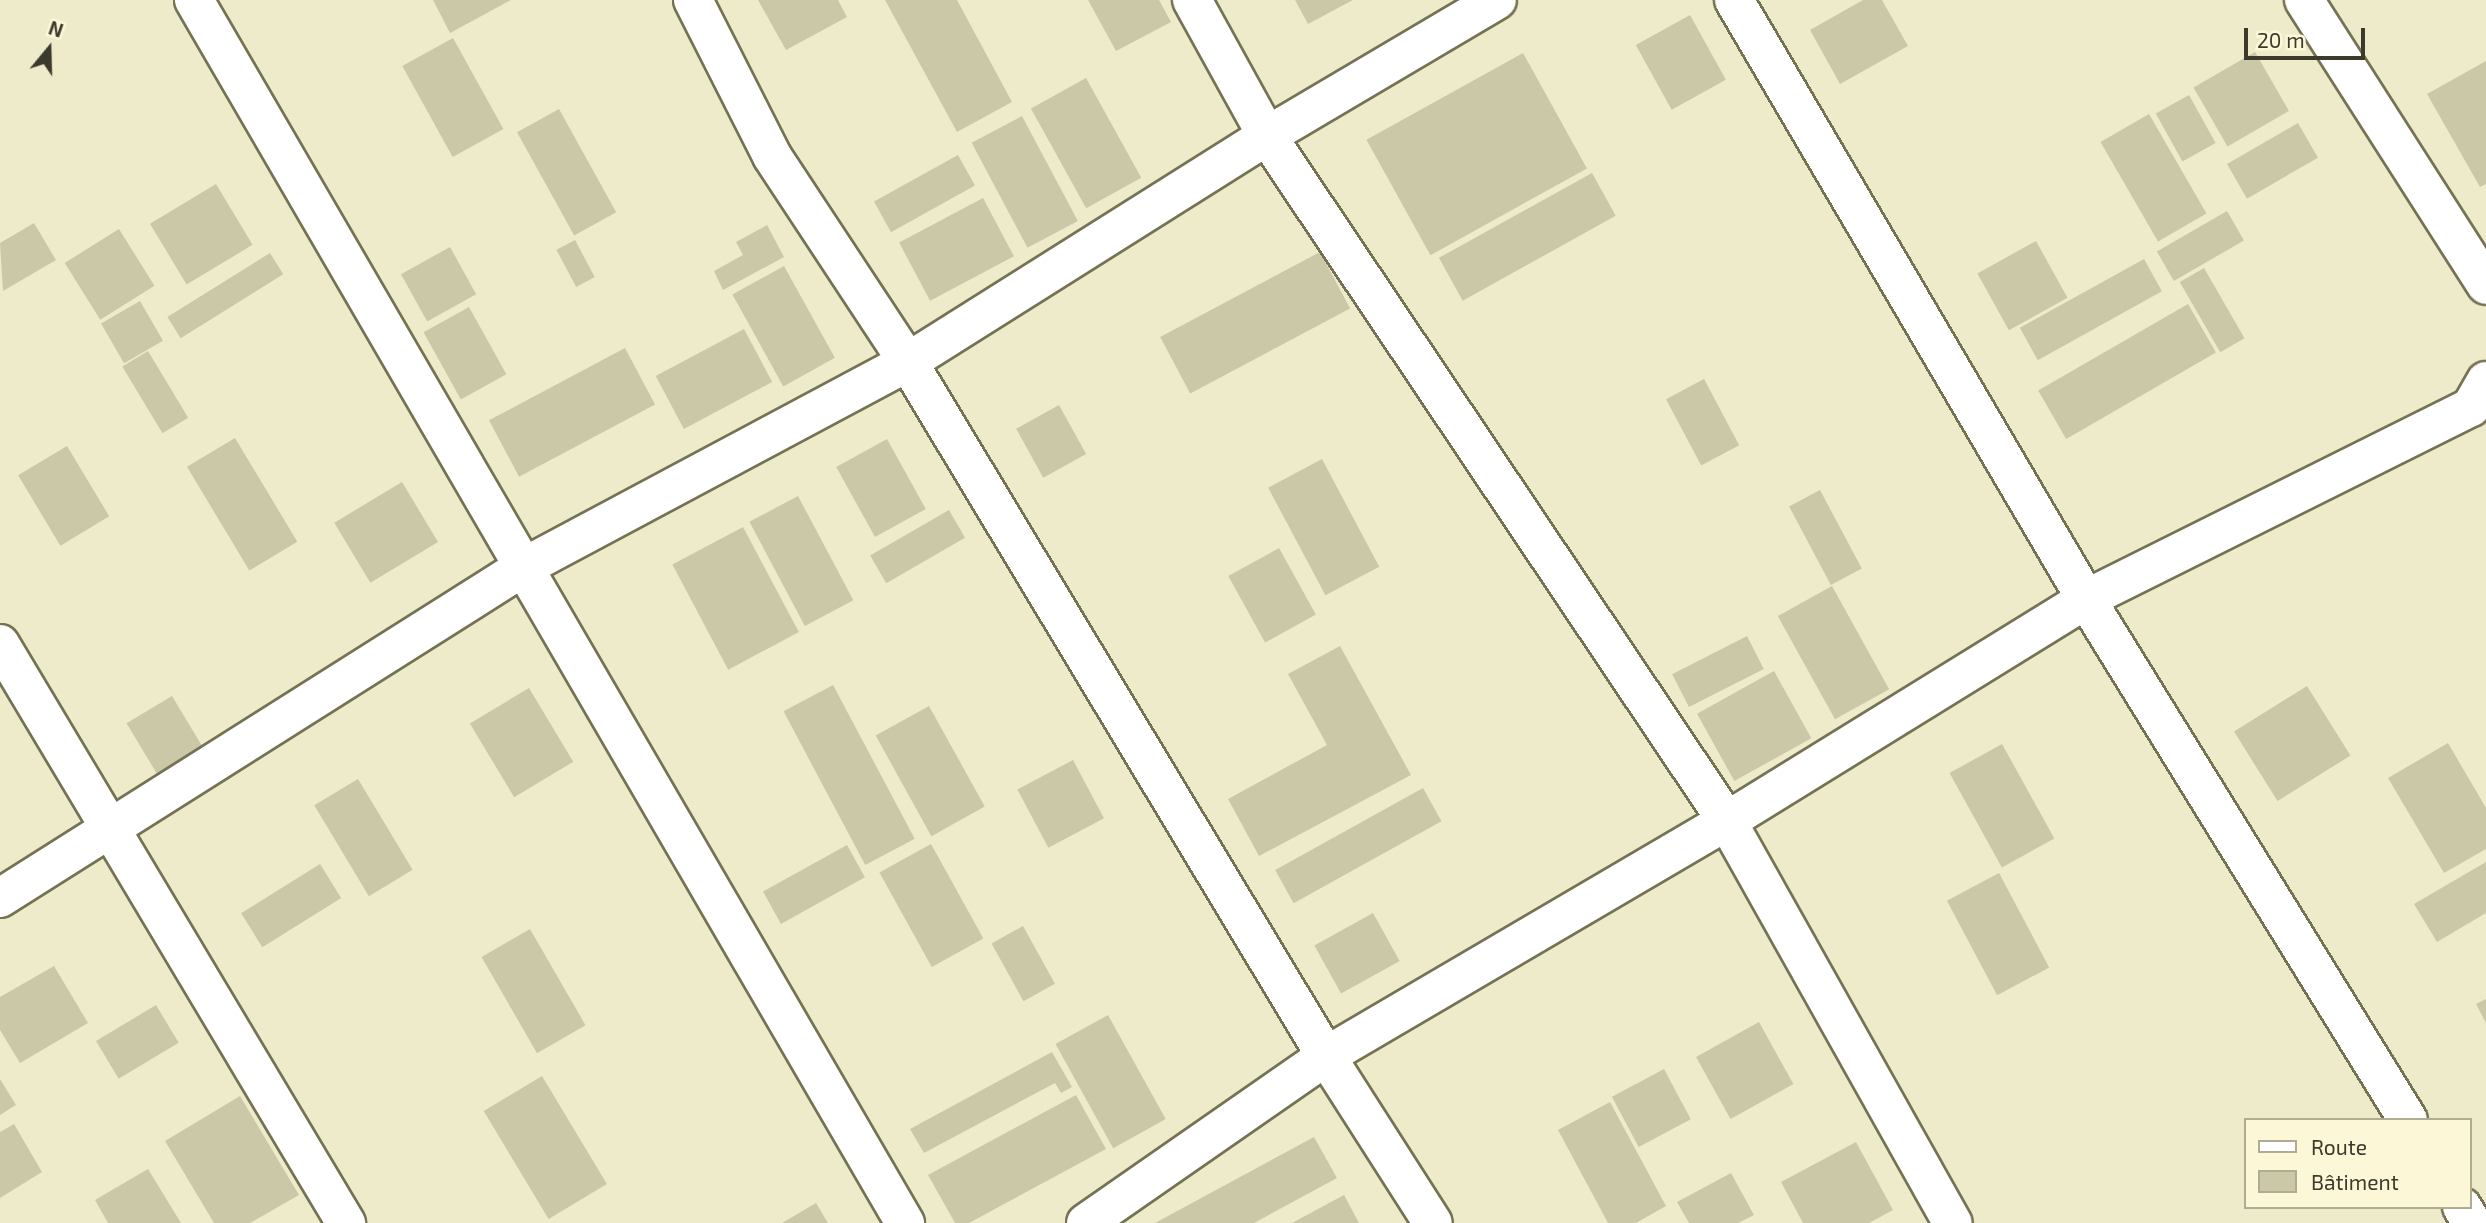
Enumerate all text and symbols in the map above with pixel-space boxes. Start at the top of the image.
north arrow [14,14,84,84]
scale bar [2248,14,2369,58]
text: N [46,16,66,42]
text: 20 m [2257,27,2305,52]
legend [2244,1118,2472,1209]
text: Route [2311,1134,2367,1159]
text: Bâtiment [2311,1169,2399,1194]

